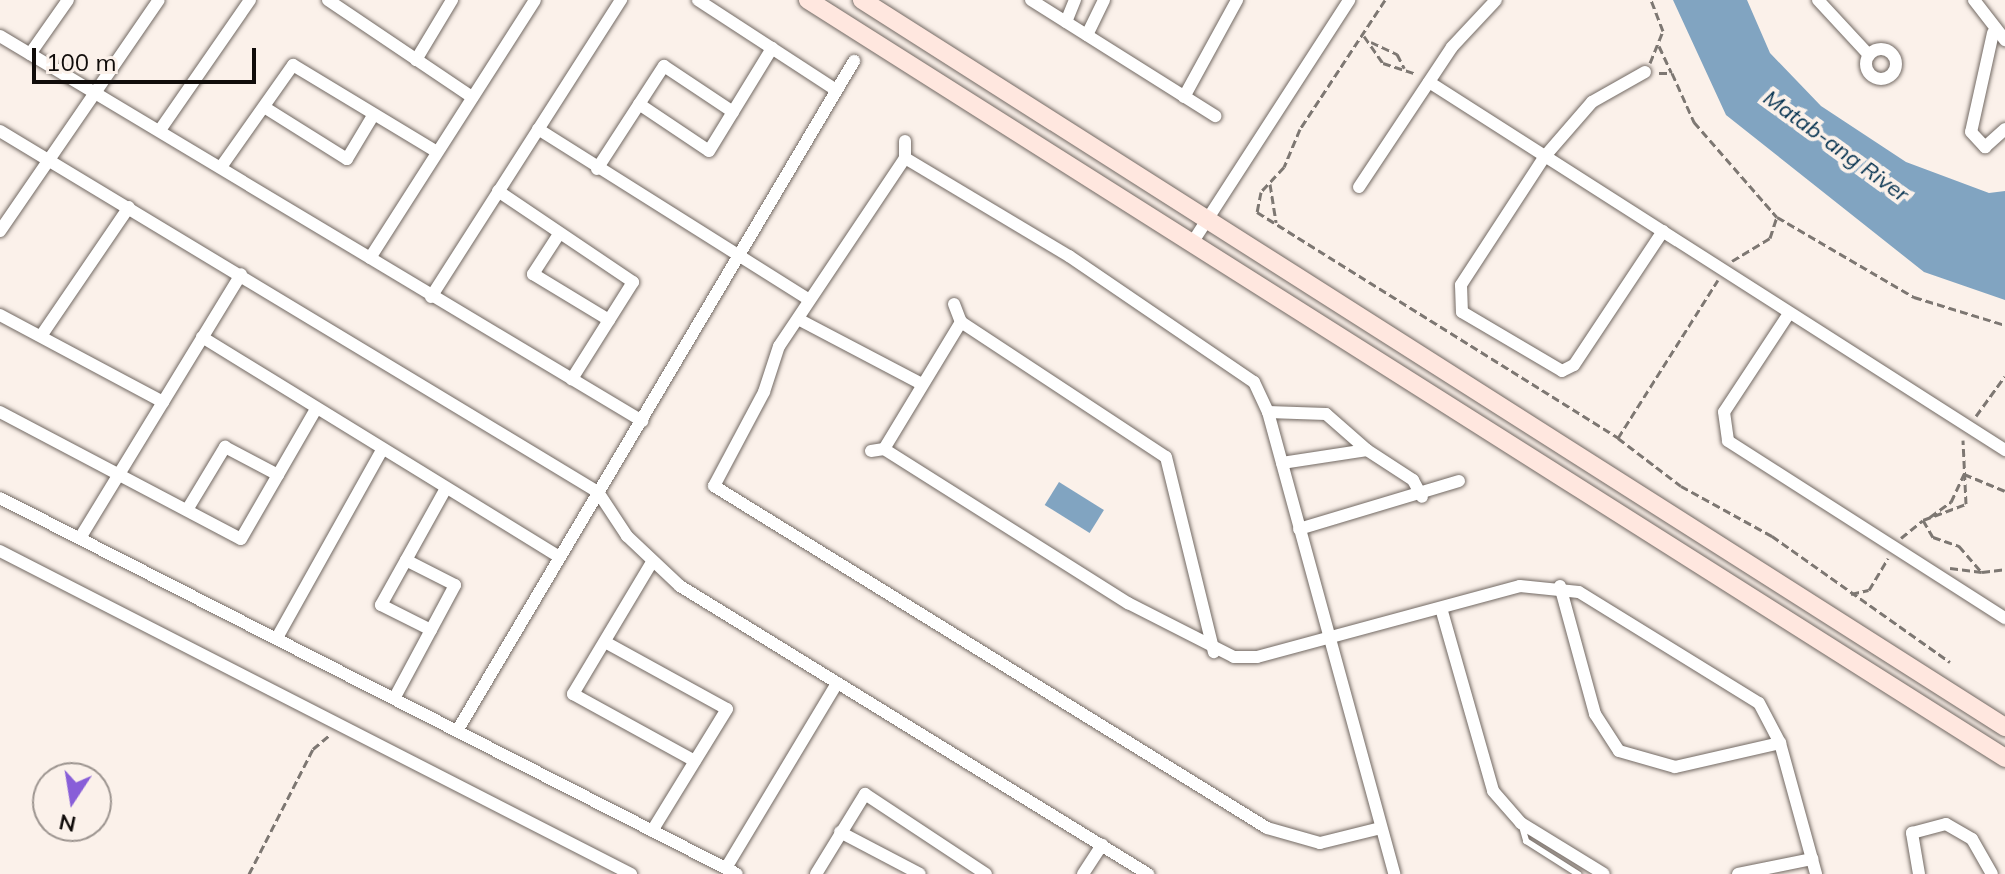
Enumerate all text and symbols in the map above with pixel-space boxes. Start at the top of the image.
scale bar [36,32,260,82]
text: 100 m [46,47,117,77]
water label: Matab-ang River [1758,84,1914,208]
north arrow [32,762,112,842]
text: N [56,808,78,839]

